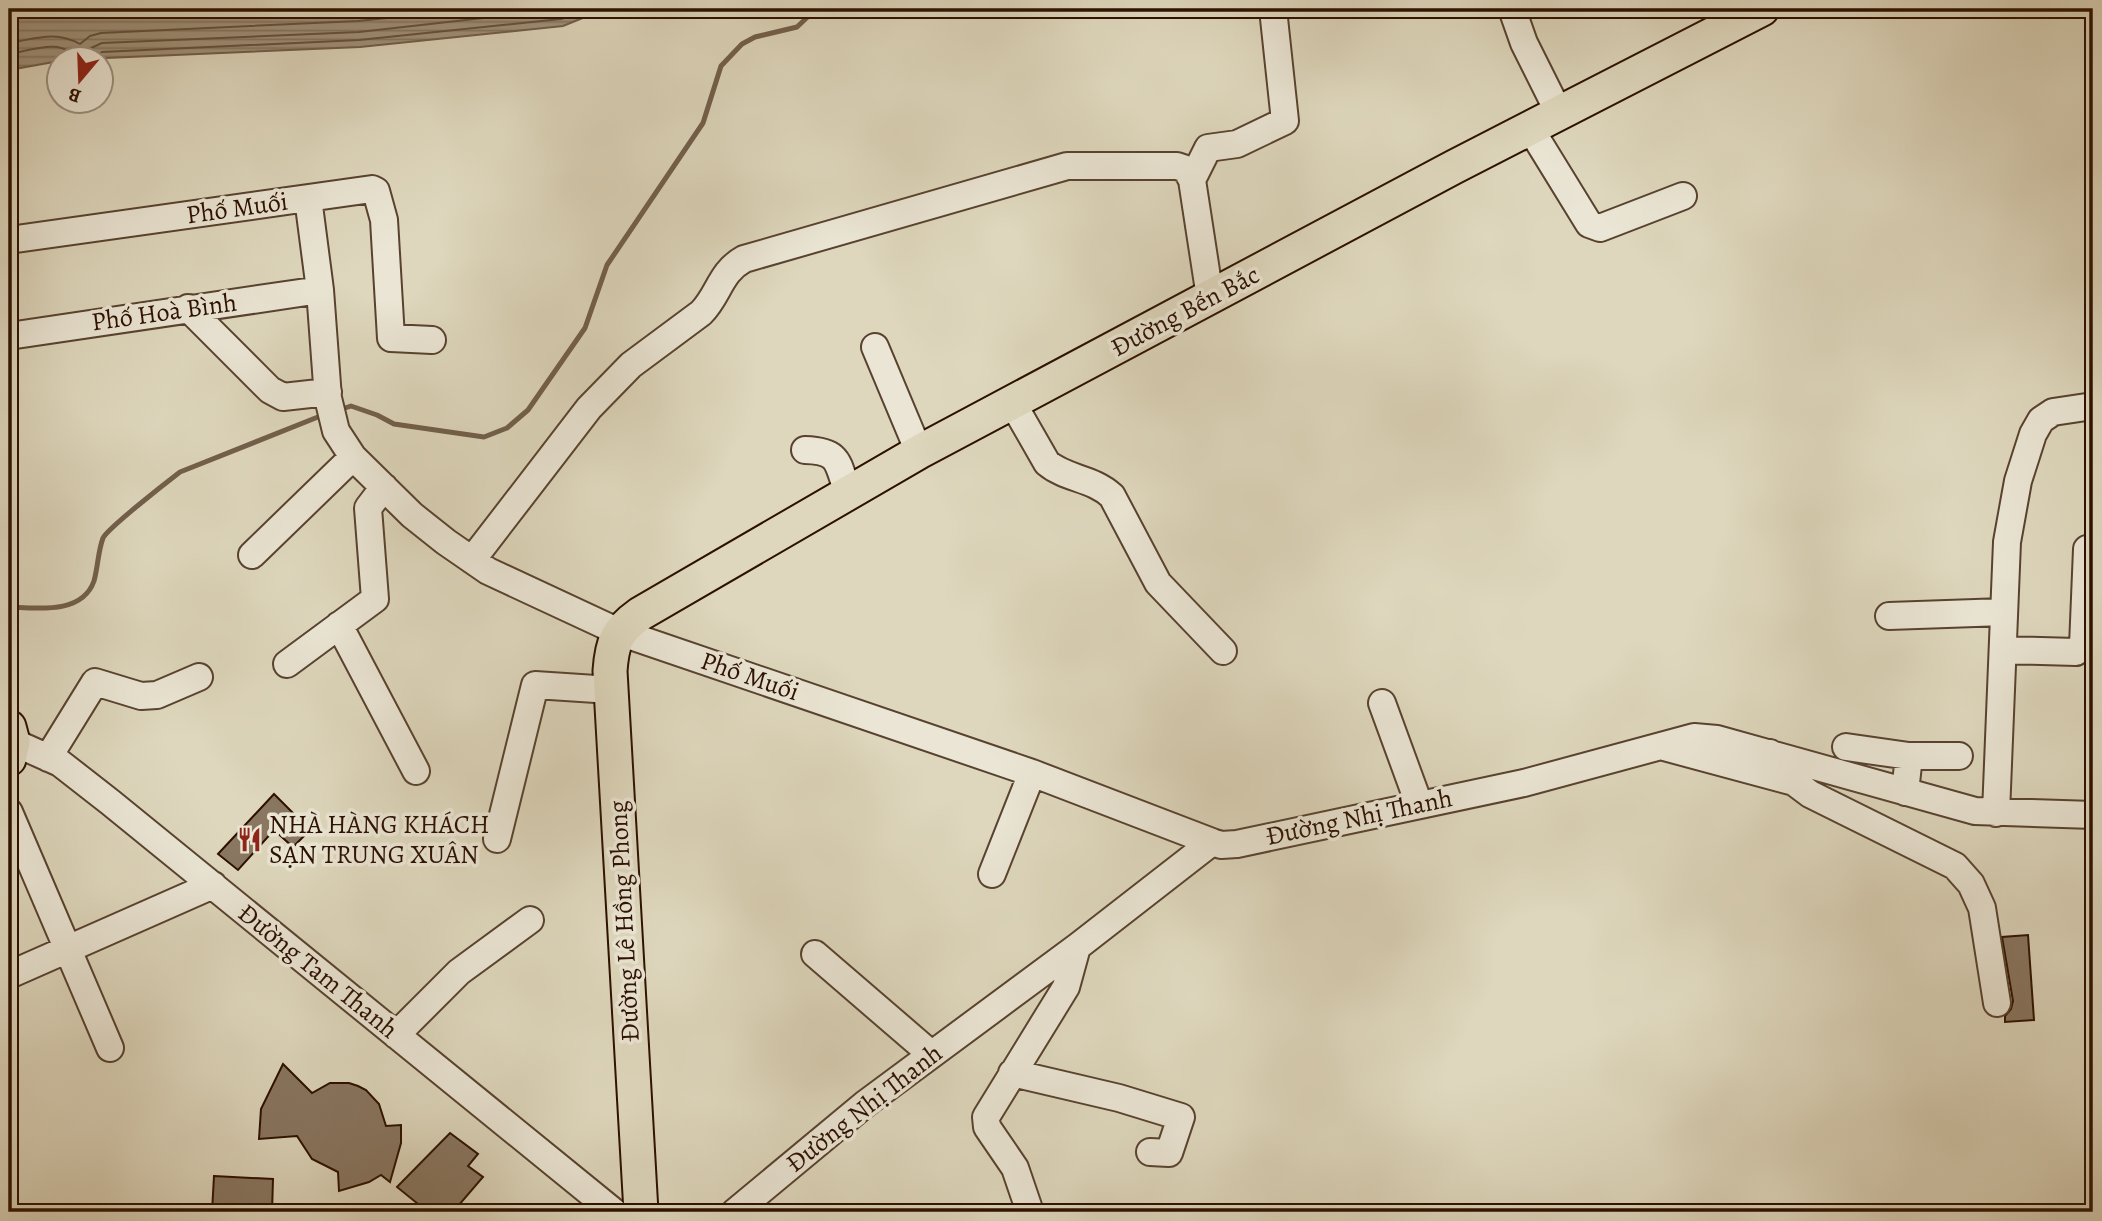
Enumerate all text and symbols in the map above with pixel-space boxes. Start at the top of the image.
north arrow [46,46,116,116]
text: B [65,81,85,109]
street label: Phố Muối [184,184,290,232]
street label: Đường Bến Bắc [1104,257,1266,365]
street label: Phố Hoà Bình [89,284,239,340]
street label: Phố Muối [696,643,804,709]
street label: Đường Nhị Thanh [1263,780,1456,854]
street label: Đường Lê Hồng Phong [600,799,648,1043]
place label: NHÀ HÀNG KHÁCH SẠN TRUNG XUÂN [269,807,490,872]
restaurant icon: NHÀ HÀNG KHÁCH SẠN TRUNG XUÂN [235,825,263,853]
street label: Đường Tam Thanh [231,896,405,1047]
street label: Đường Nhị Thanh [778,1036,950,1180]

